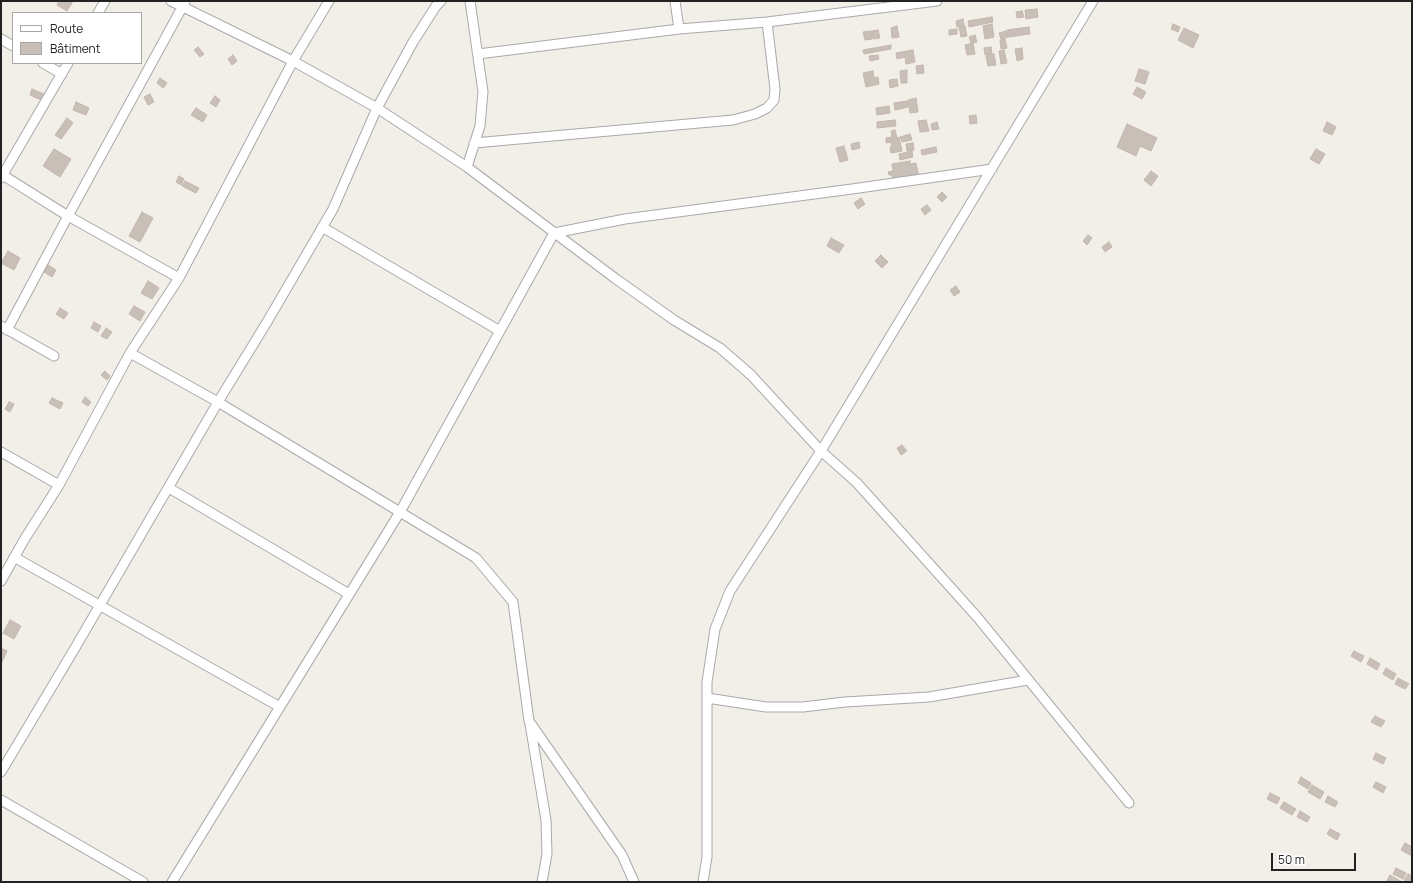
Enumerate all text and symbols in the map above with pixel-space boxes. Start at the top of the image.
legend [12,12,142,64]
text: Route [50,20,83,37]
text: Bâtiment [50,40,101,57]
scale bar [1273,845,1358,871]
text: 50 m [1278,851,1305,868]

